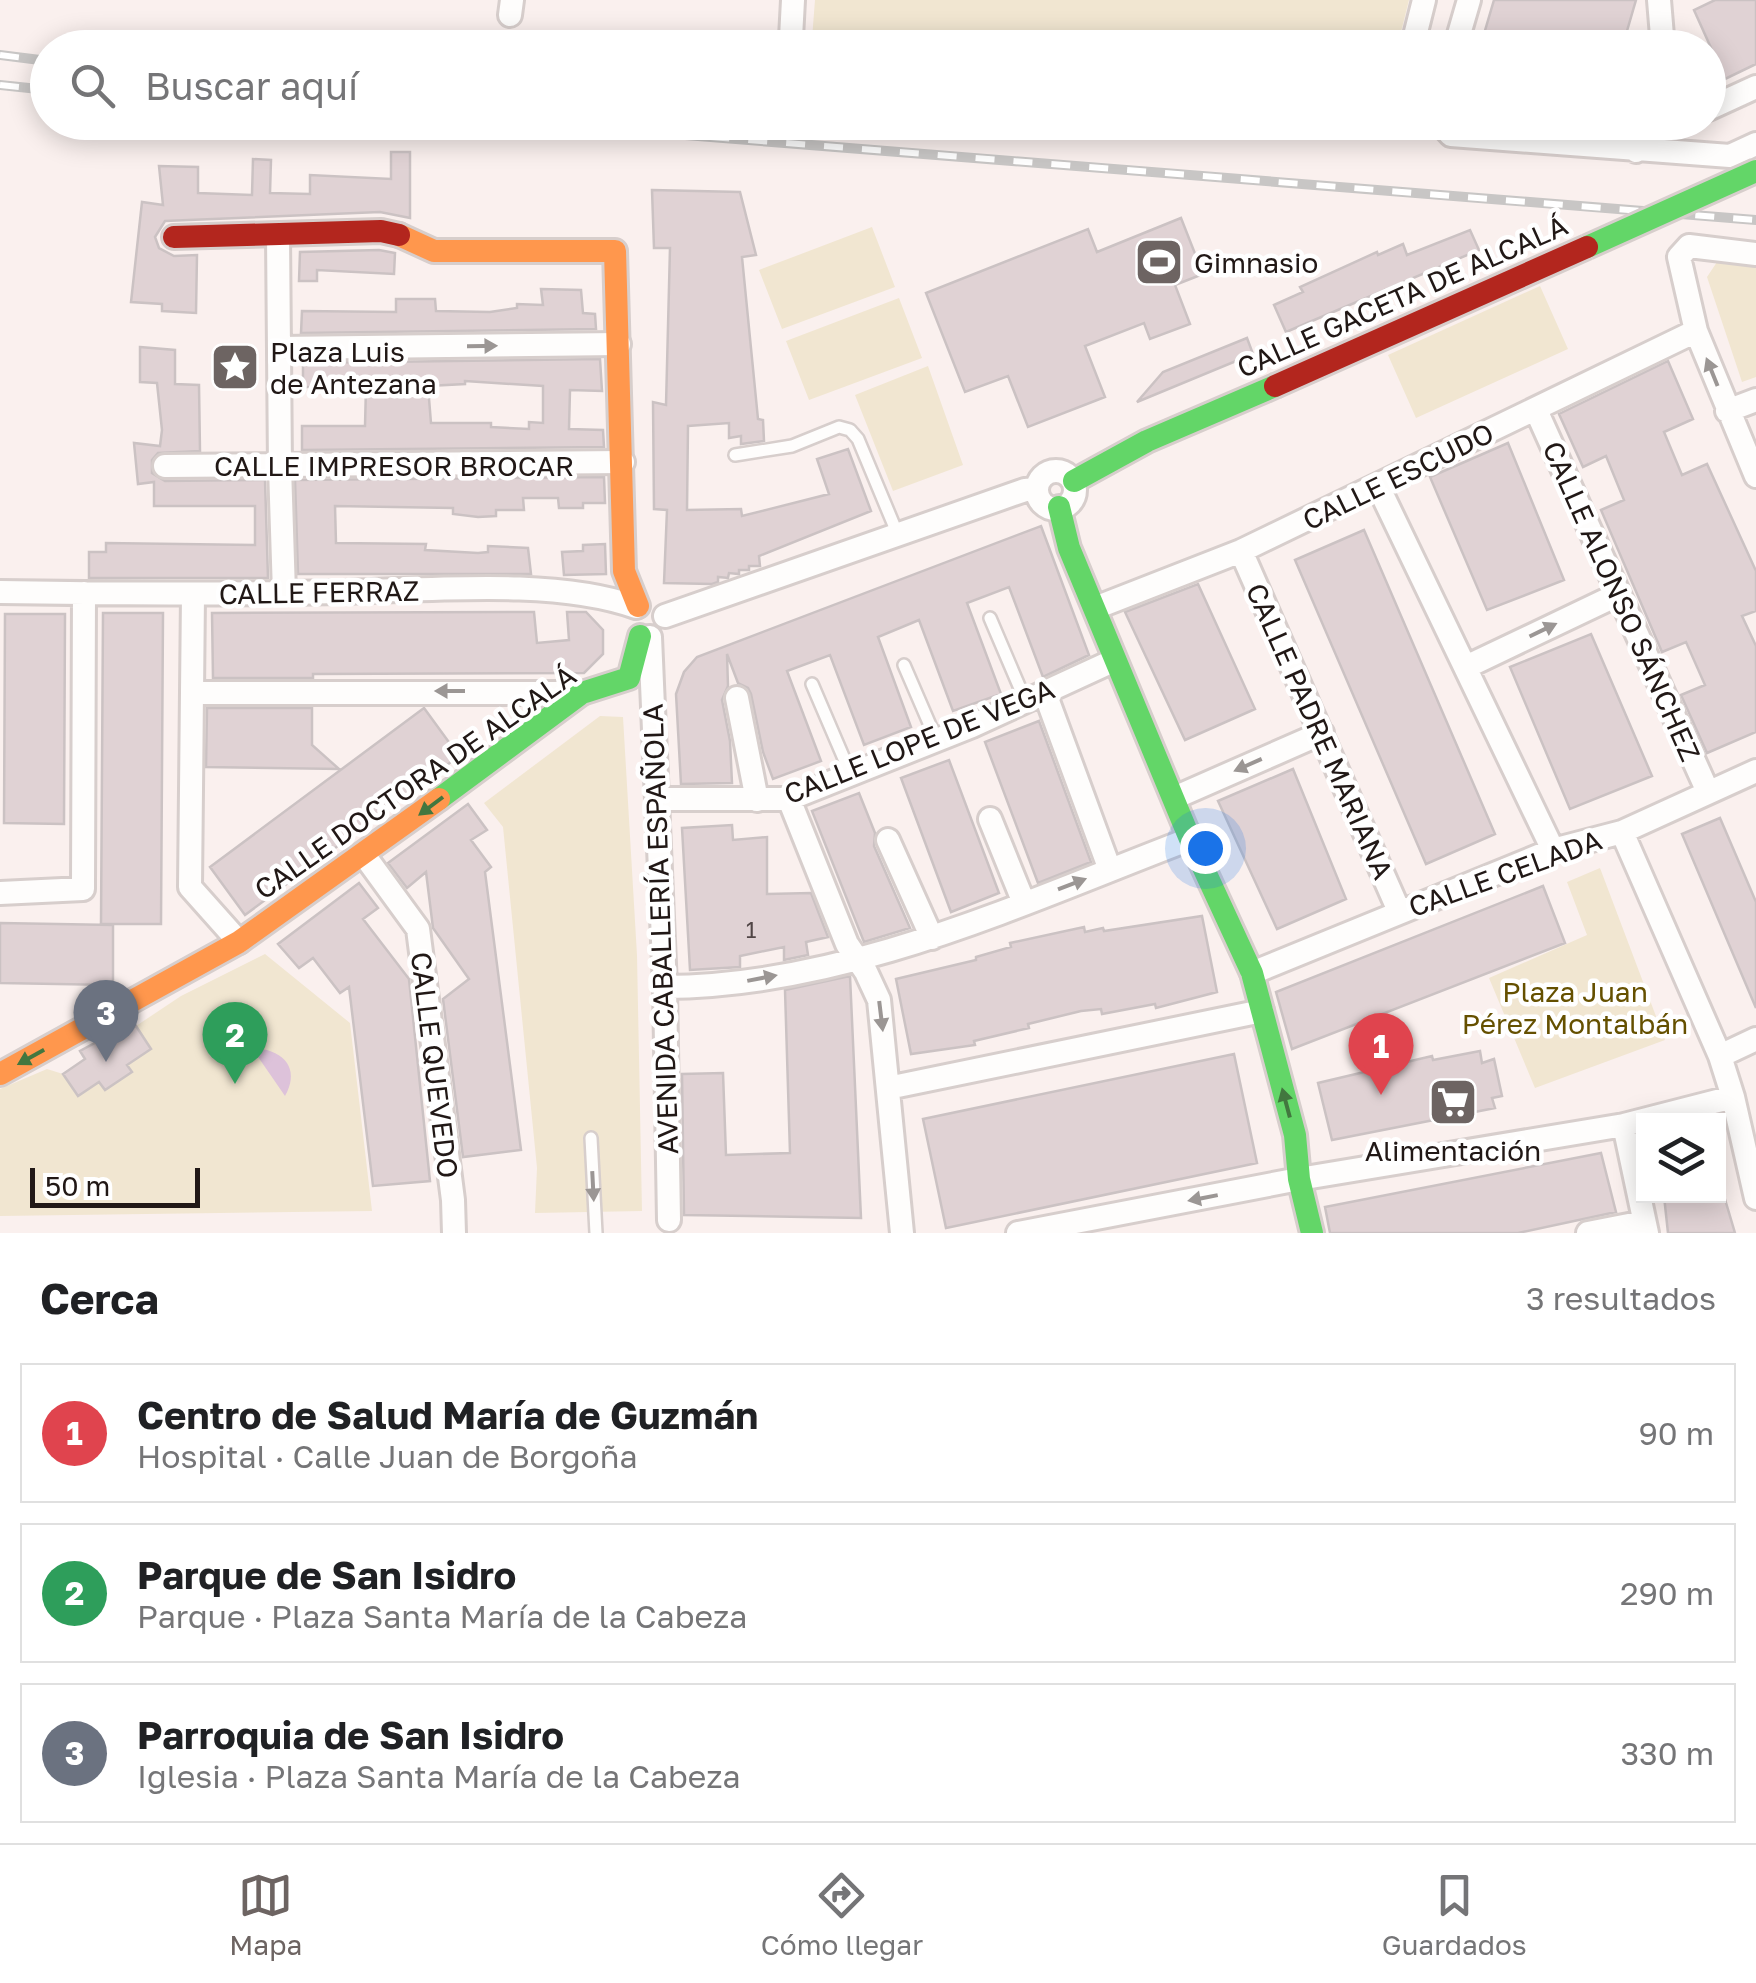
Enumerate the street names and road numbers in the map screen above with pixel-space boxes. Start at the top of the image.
street label: CALLE GACETA DE ALCALÁ [1232,208,1572,384]
street label: CALLE ESCUDO [1297,416,1499,536]
street label: CALLE ALONSO SÁNCHEZ [1536,436,1708,766]
street label: CALLE IMPRESOR BROCAR [214,449,574,482]
street label: CALLE FERRAZ [218,574,420,610]
street label: CALLE PADRE MARIANA [1240,578,1400,884]
street label: CALLE DOCTORA DE ALCALÁ [248,658,582,906]
street label: CALLE LOPE DE VEGA [779,672,1059,810]
street label: AVENIDA CABALLERÍA ESPAÑOLA [636,703,684,1155]
street label: CALLE CELADA [1404,823,1606,923]
street label: CALLE QUEVEDO [405,950,465,1180]

